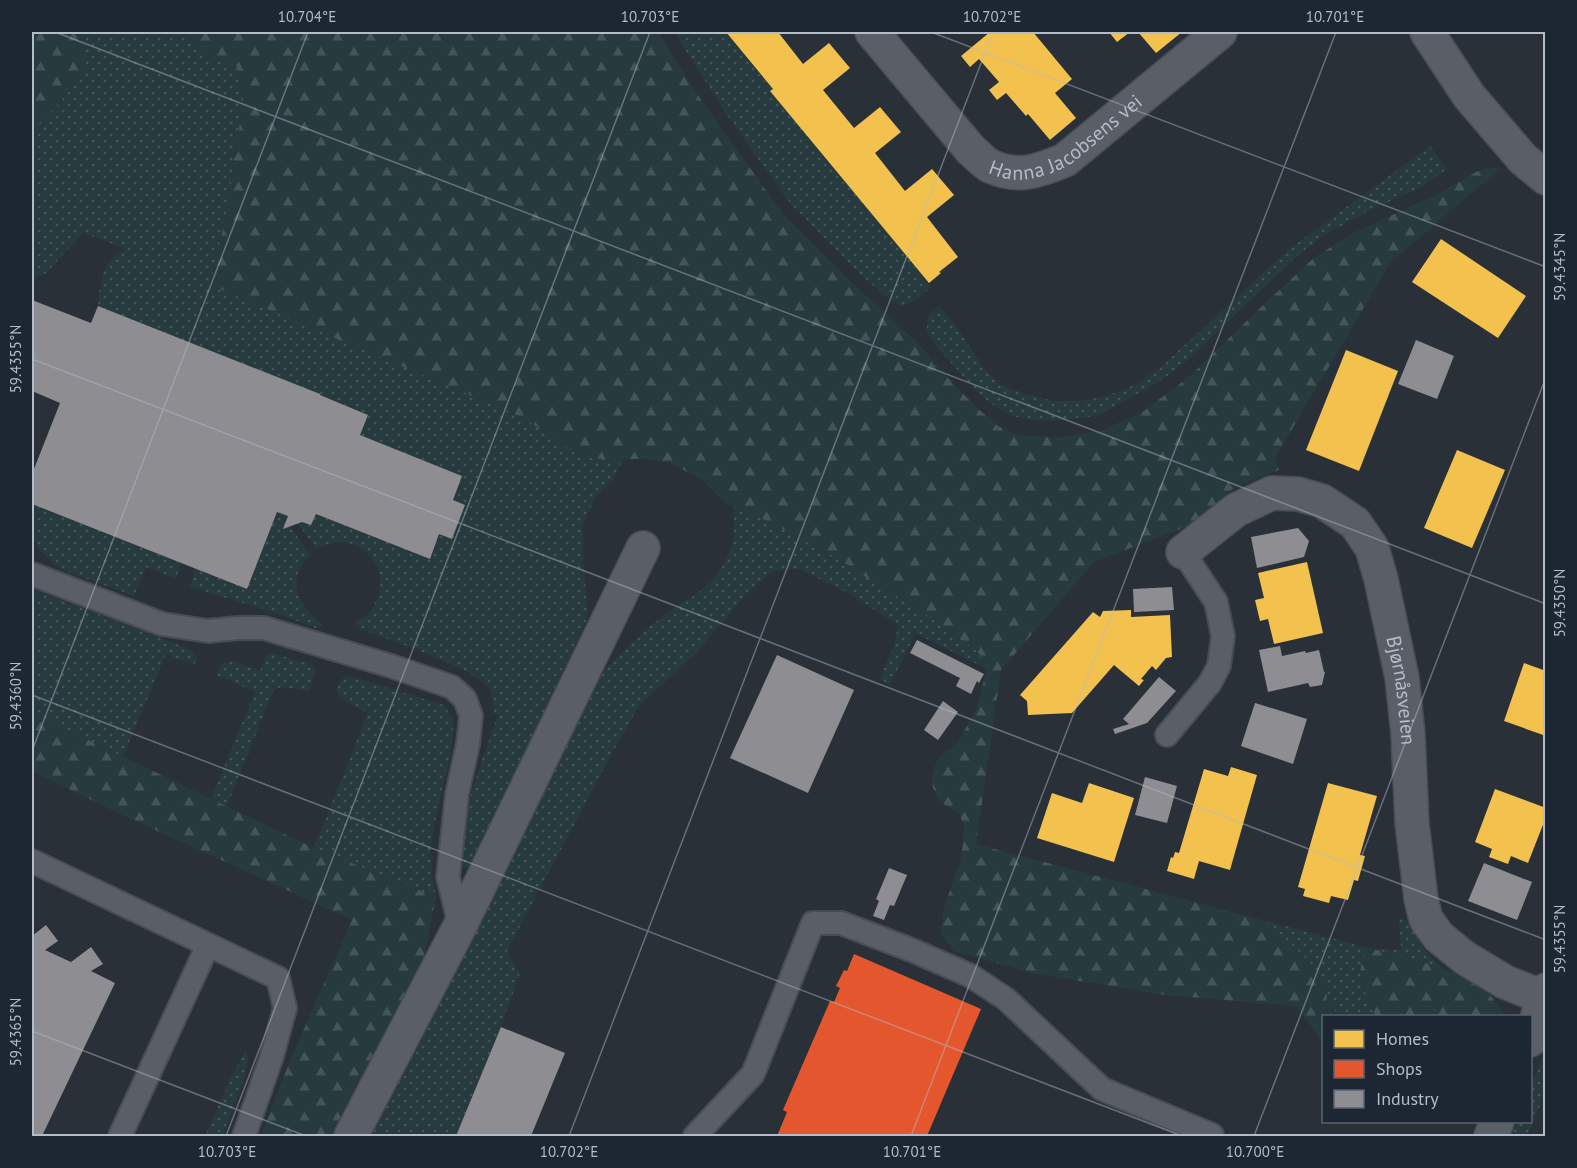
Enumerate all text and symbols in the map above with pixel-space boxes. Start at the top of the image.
text: 10.704°E [278,7,336,26]
text: 10.703°E [621,7,679,26]
text: 10.702°E [963,7,1021,26]
text: 10.701°E [1306,7,1364,26]
street label: Hanna Jacobsens vei [985,89,1148,186]
text: 59.4345°N [1550,233,1569,301]
text: 59.4355°N [6,325,25,393]
text: 59.4350°N [1550,569,1569,637]
street label: Bjørnåsveien [1380,633,1421,745]
text: 59.4360°N [6,662,25,730]
text: 59.4355°N [1550,905,1569,973]
text: 59.4365°N [6,998,25,1066]
legend [1322,1015,1532,1123]
text: Homes [1376,1027,1429,1050]
text: Shops [1376,1057,1422,1080]
text: Industry [1376,1087,1439,1110]
text: 10.703°E [198,1142,256,1161]
text: 10.702°E [540,1142,598,1161]
text: 10.701°E [883,1142,941,1161]
text: 10.700°E [1226,1142,1284,1161]

